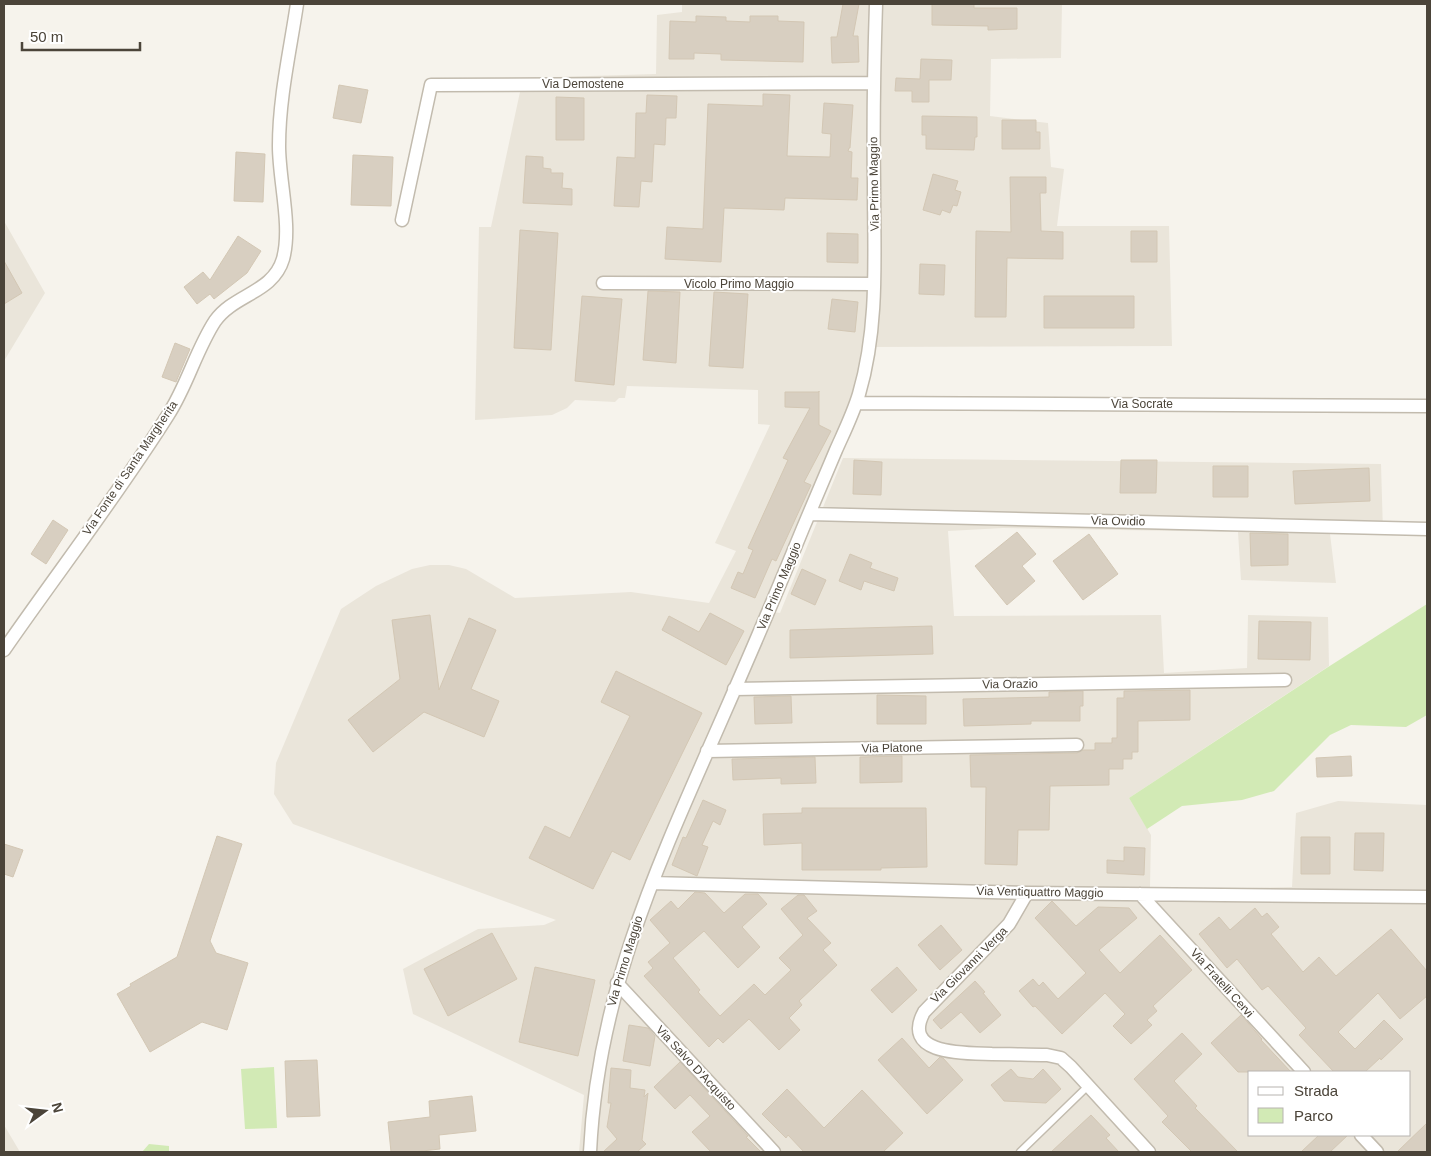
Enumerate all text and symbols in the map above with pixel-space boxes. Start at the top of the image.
scale bar [22,20,140,52]
text: 50 m [30,28,63,45]
street label: Via Demostene [542,77,624,91]
street label: Via Primo Maggio [866,136,882,231]
street label: Vicolo Primo Maggio [684,277,794,291]
street label: Via Socrate [1111,397,1173,411]
street label: Via Fonte di Santa Margherita [80,398,180,538]
street label: Via Ovidio [1091,514,1146,528]
street label: Via Primo Maggio [754,539,804,632]
street label: Via Orazio [982,677,1038,691]
street label: Via Platone [861,740,923,756]
street label: Via Ventiquattro Maggio [976,884,1104,900]
street label: Via Primo Maggio [604,913,646,1008]
street label: Via Giovanni Verga [928,924,1010,1006]
street label: Via Fratelli Cervi [1187,946,1257,1020]
street label: Via Salvo D'Acquisto [653,1023,739,1114]
legend [1248,1071,1411,1136]
text: Strada [1294,1082,1339,1099]
north arrow [20,1086,70,1136]
text: N [49,1101,67,1115]
text: Parco [1294,1107,1333,1124]

